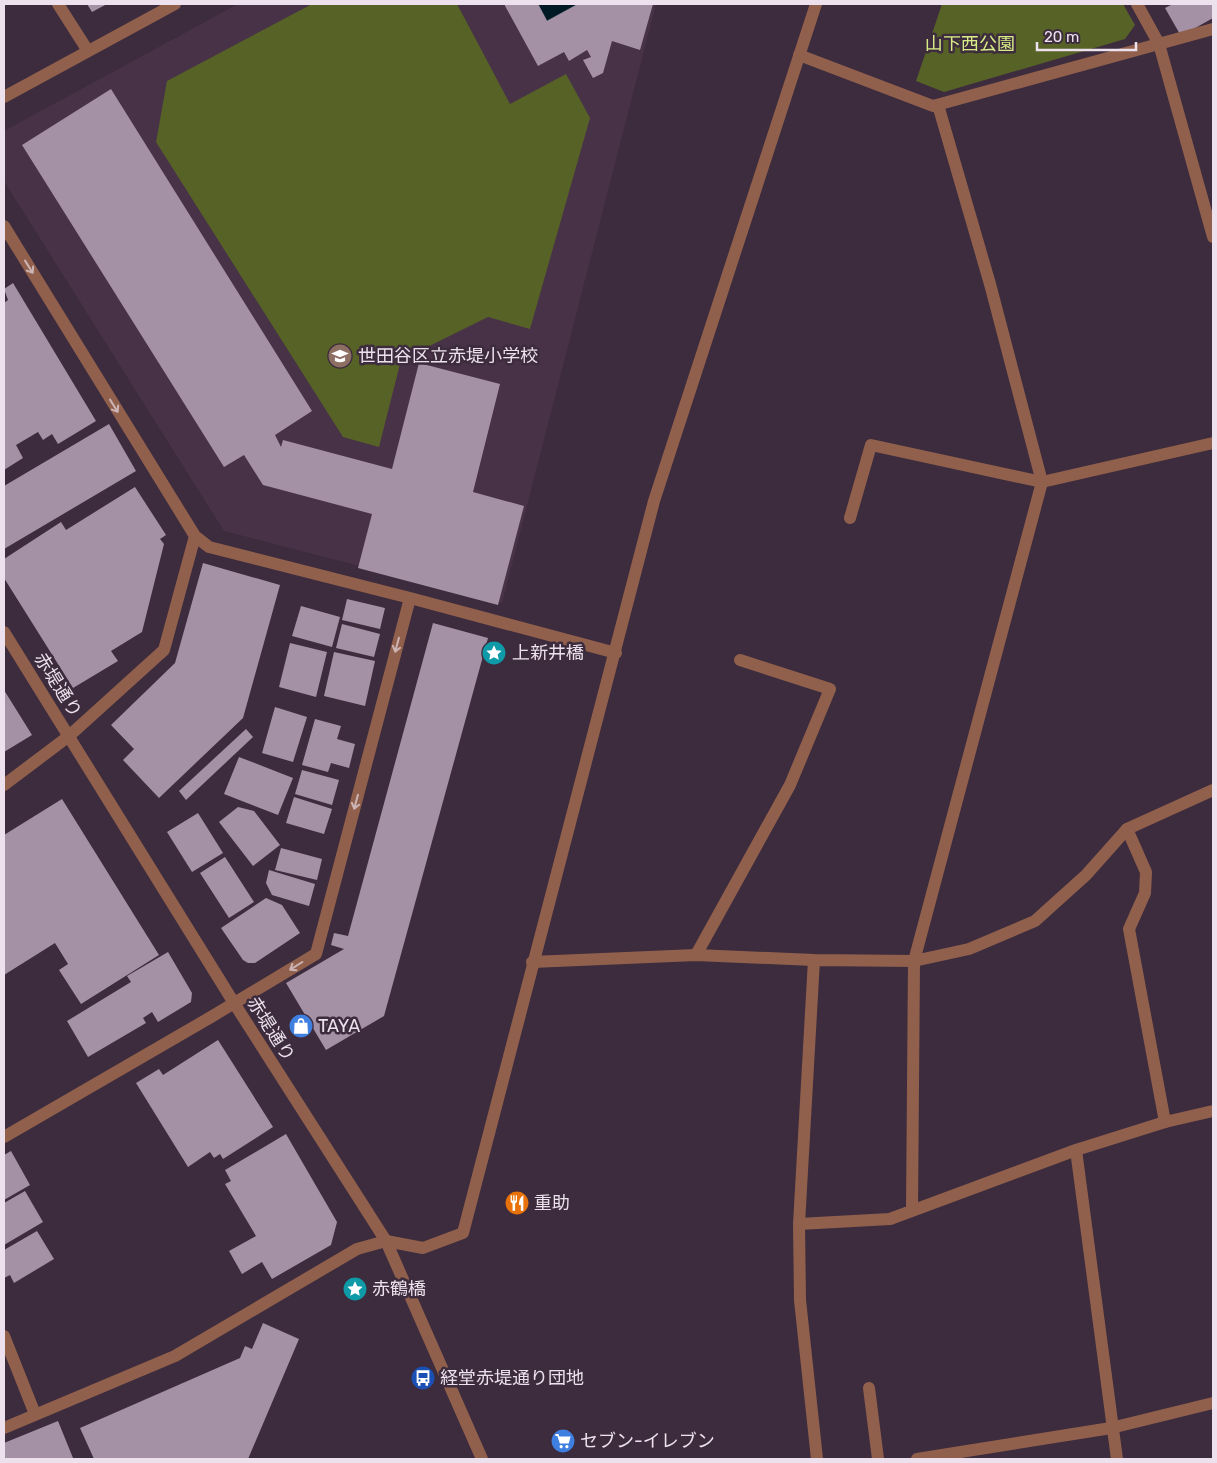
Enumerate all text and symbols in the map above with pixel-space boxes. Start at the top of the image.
scale bar [1037,20,1136,52]
text: 20 m [1044,28,1079,46]
park label: 山下西公園 [925,33,1015,55]
one-way arrow [25,260,35,274]
school or university icon: 世田谷区立赤堤小学校 [327,343,353,369]
place label: 世田谷区立赤堤小学校 [358,345,538,367]
one-way arrow [110,398,120,412]
one-way arrow [392,636,402,652]
place icon: 上新井橋 [481,640,507,666]
place label: 上新井橋 [512,642,584,664]
street label: 赤堤通り [30,649,86,721]
one-way arrow [351,793,360,809]
one-way arrow [290,961,304,971]
street label: 赤堤通り [243,993,299,1065]
shop icon: TAYA [288,1013,314,1039]
place label: TAYA [318,1015,360,1037]
restaurant icon: 重助 [504,1190,530,1216]
place label: 重助 [534,1192,570,1214]
place icon: 赤鶴橋 [342,1276,368,1302]
place label: 赤鶴橋 [372,1278,426,1300]
bus stop icon: 経堂赤堤通り団地 [410,1365,436,1391]
place label: 経堂赤堤通り団地 [440,1367,584,1389]
supermarket icon: セブン-イレブン [550,1428,576,1454]
place label: セブン-イレブン [580,1430,715,1452]

